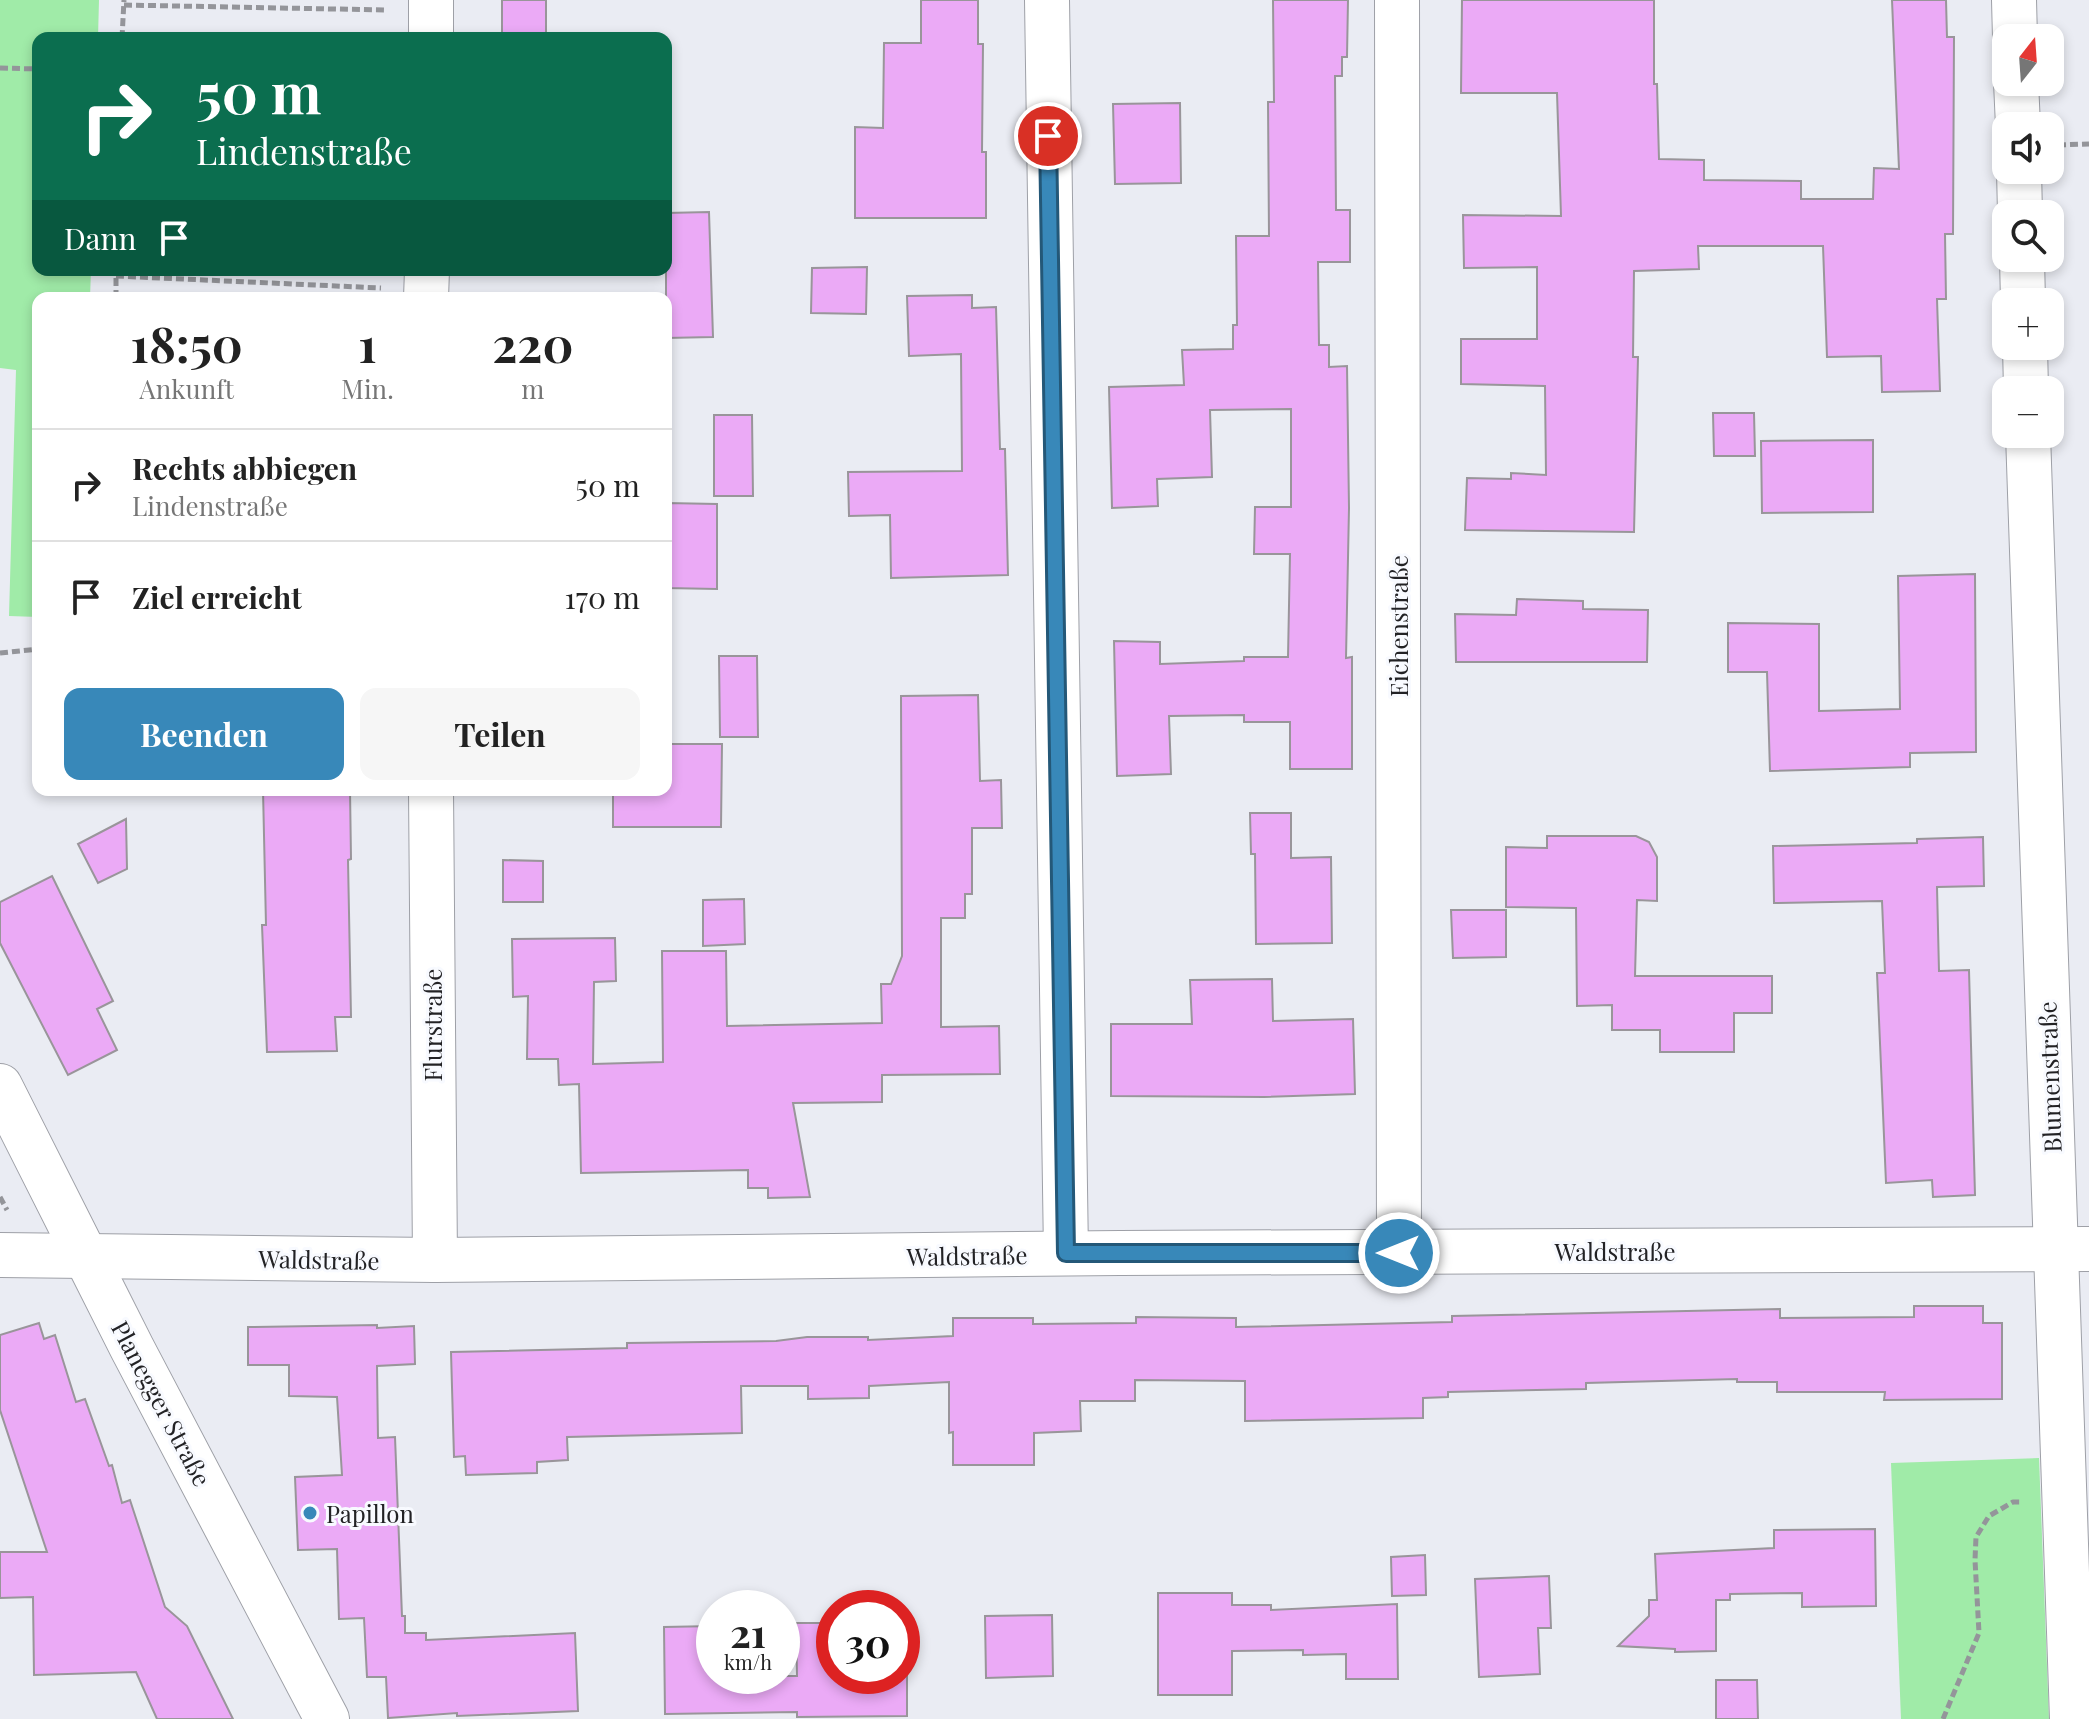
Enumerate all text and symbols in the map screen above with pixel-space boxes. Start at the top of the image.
north arrow [1992,24,2064,96]
map controls [1992,24,2064,448]
text: 50 m [196,54,322,129]
icon: right [64,64,168,168]
pin [1014,102,1082,170]
button: sound [1992,112,2064,184]
icon: arrive [1026,114,1070,158]
text: Lindenstraße [196,126,412,174]
button: search [1992,200,2064,272]
icon: arrive [152,216,196,260]
text: Dann [64,218,136,258]
button: + [1992,288,2064,360]
text: 18:50 [131,311,243,375]
text: 1 [358,311,377,375]
text: 220 [492,311,573,375]
text: Ankunft [139,371,234,406]
text: Min. [341,371,394,406]
text: m [521,371,544,406]
button: − [1992,376,2064,448]
text: Rechts abbiegen [132,448,357,488]
icon: right [64,463,108,507]
text: 50 m [575,465,640,505]
text: Lindenstraße [132,488,288,523]
street label: Eichenstraße [1382,555,1414,697]
icon: arrive [64,575,108,619]
text: Ziel erreicht [132,577,302,617]
text: 170 m [565,577,640,617]
button: Beenden [64,688,344,780]
button: Teilen [360,688,640,780]
street label: Flurstraße [416,969,448,1082]
street label: Blumenstraße [2030,1001,2068,1153]
position arrow [1357,1211,1441,1295]
street label: Waldstraße [1553,1235,1676,1267]
street label: Waldstraße [905,1238,1028,1272]
street label: Waldstraße [257,1242,380,1276]
street label: Planegger Straße [105,1315,219,1491]
place label: Papillon [326,1497,414,1529]
marker: Papillon [301,1504,319,1522]
speed limit sign: 30 [816,1590,920,1694]
text: 21 [730,1605,766,1658]
text: km/h [724,1648,772,1675]

